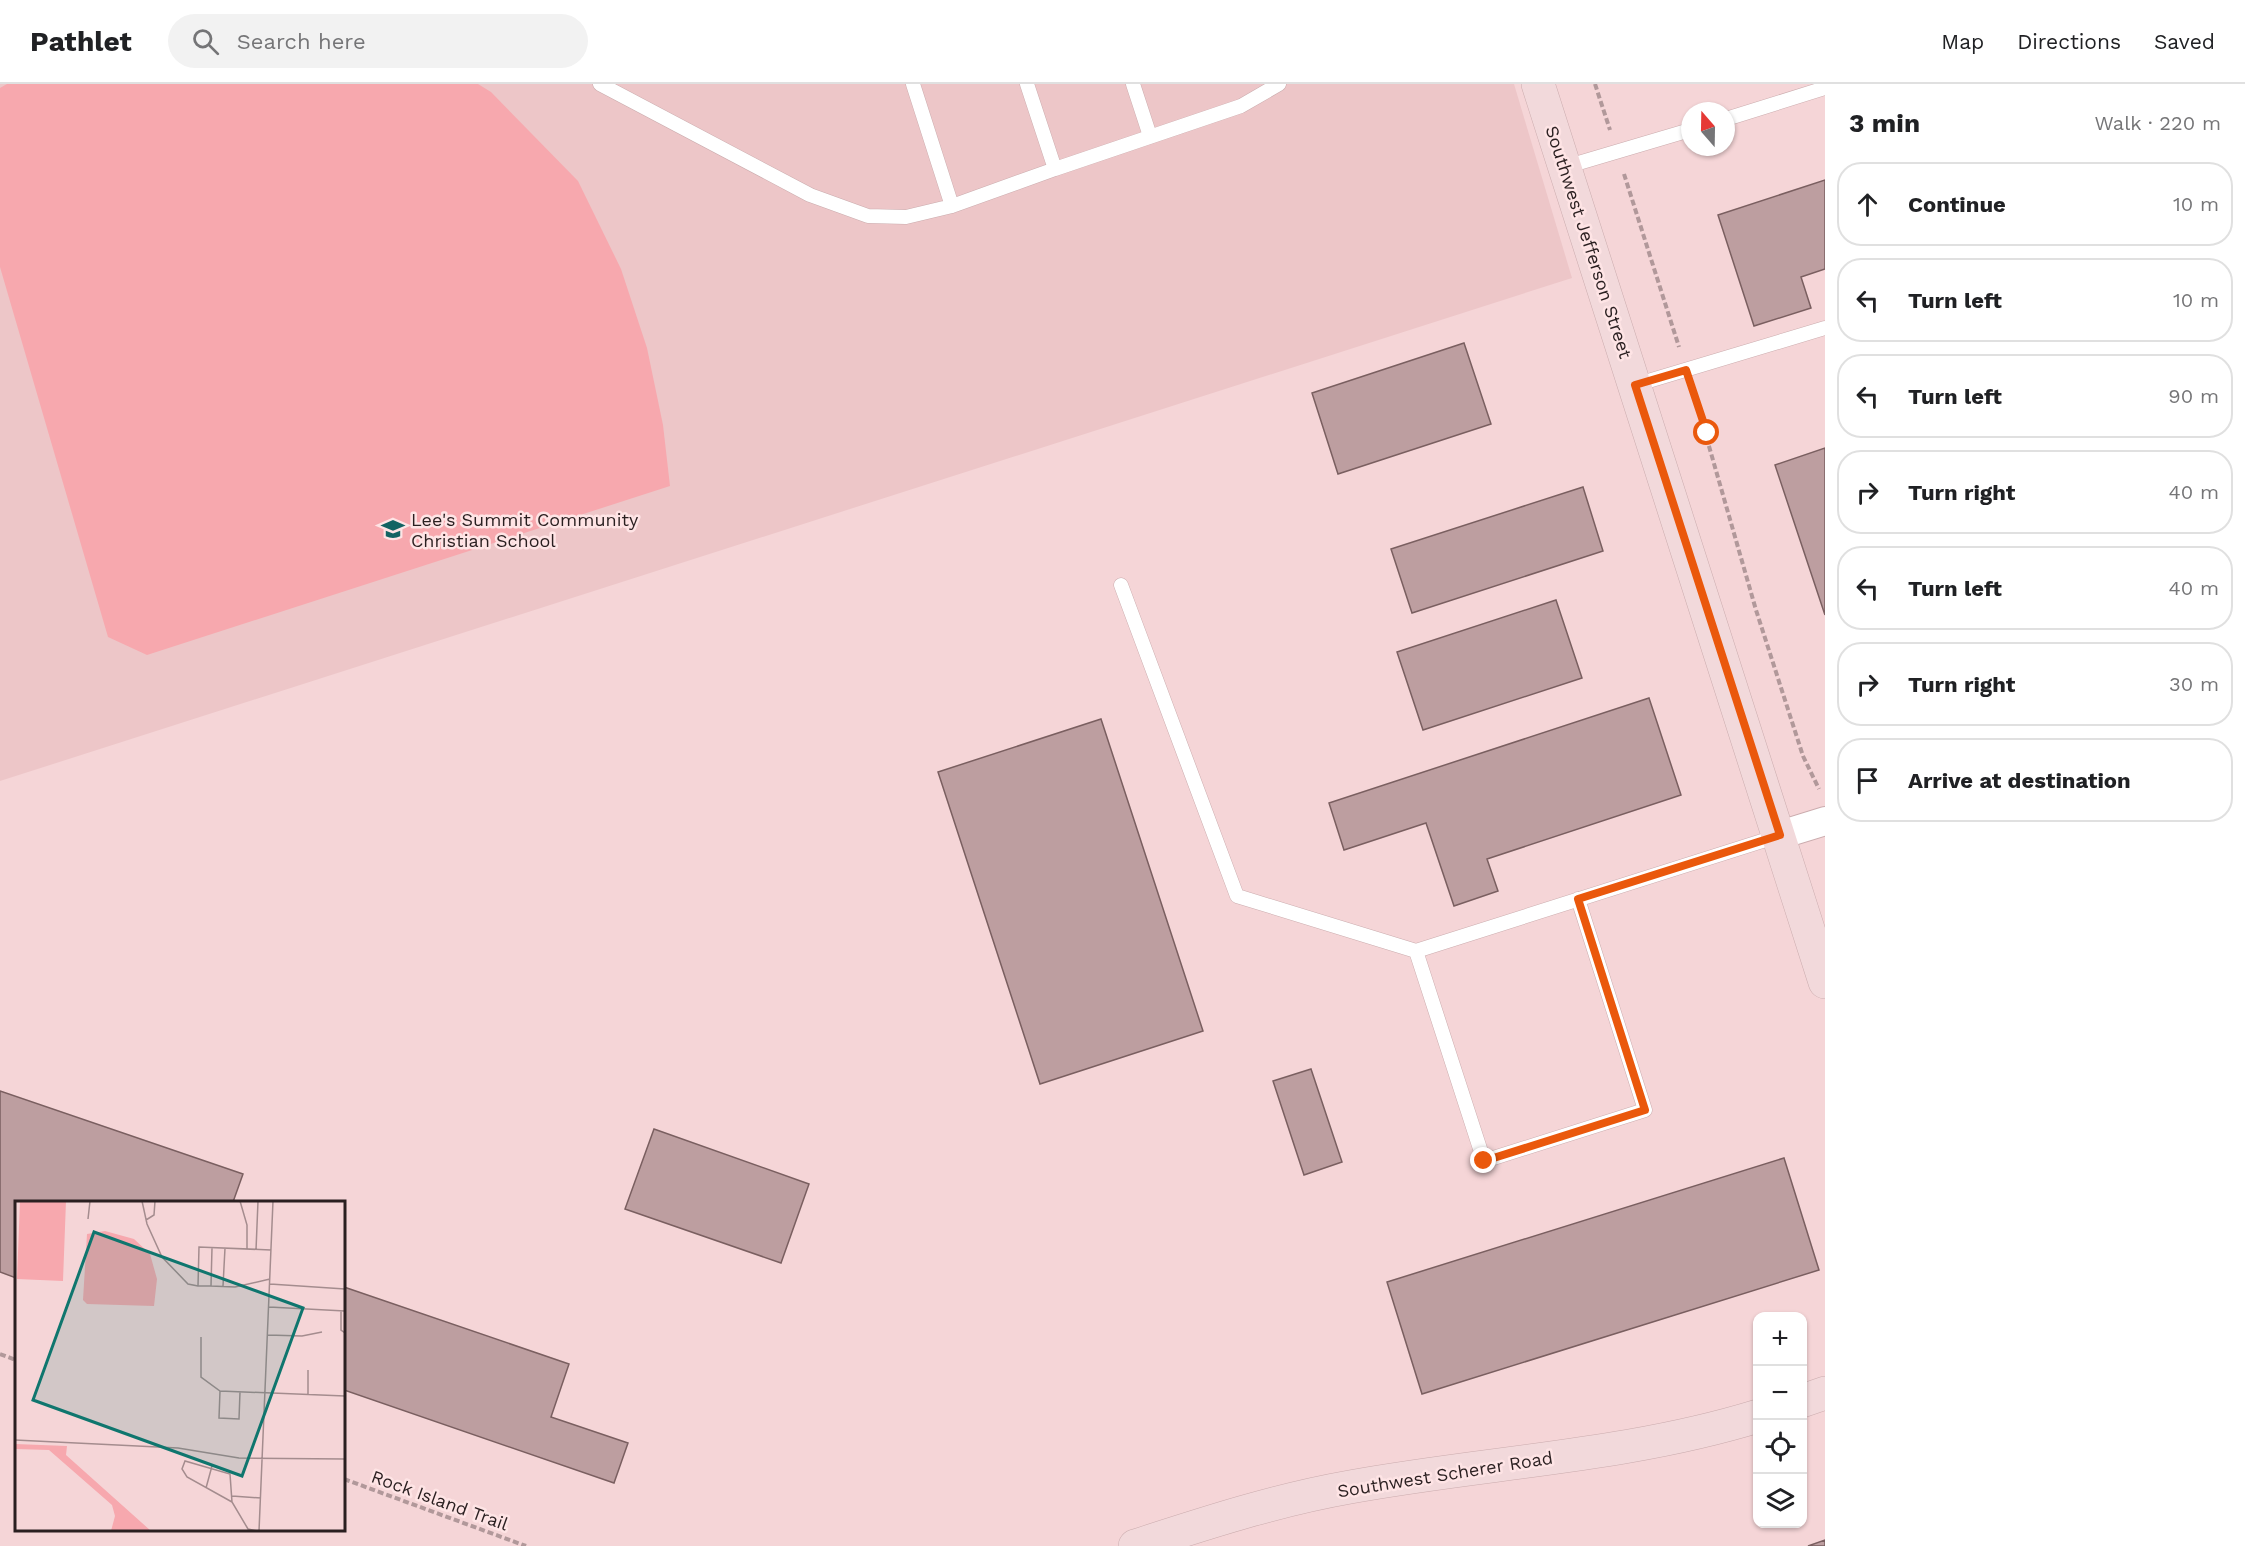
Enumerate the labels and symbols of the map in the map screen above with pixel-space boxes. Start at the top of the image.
north arrow [1681,102,1735,156]
street label: Southwest Jefferson Street [1541,123,1637,361]
route start [1693,419,1719,445]
place label: Lee's Summit Community Christian School [411,509,639,551]
school or university icon: Lee's Summit Community Christian School [380,516,406,542]
route end [1470,1147,1496,1173]
inset map [15,1201,345,1531]
street label: Southwest Scherer Road [1336,1447,1554,1501]
street label: Rock Island Trail [369,1465,512,1535]

